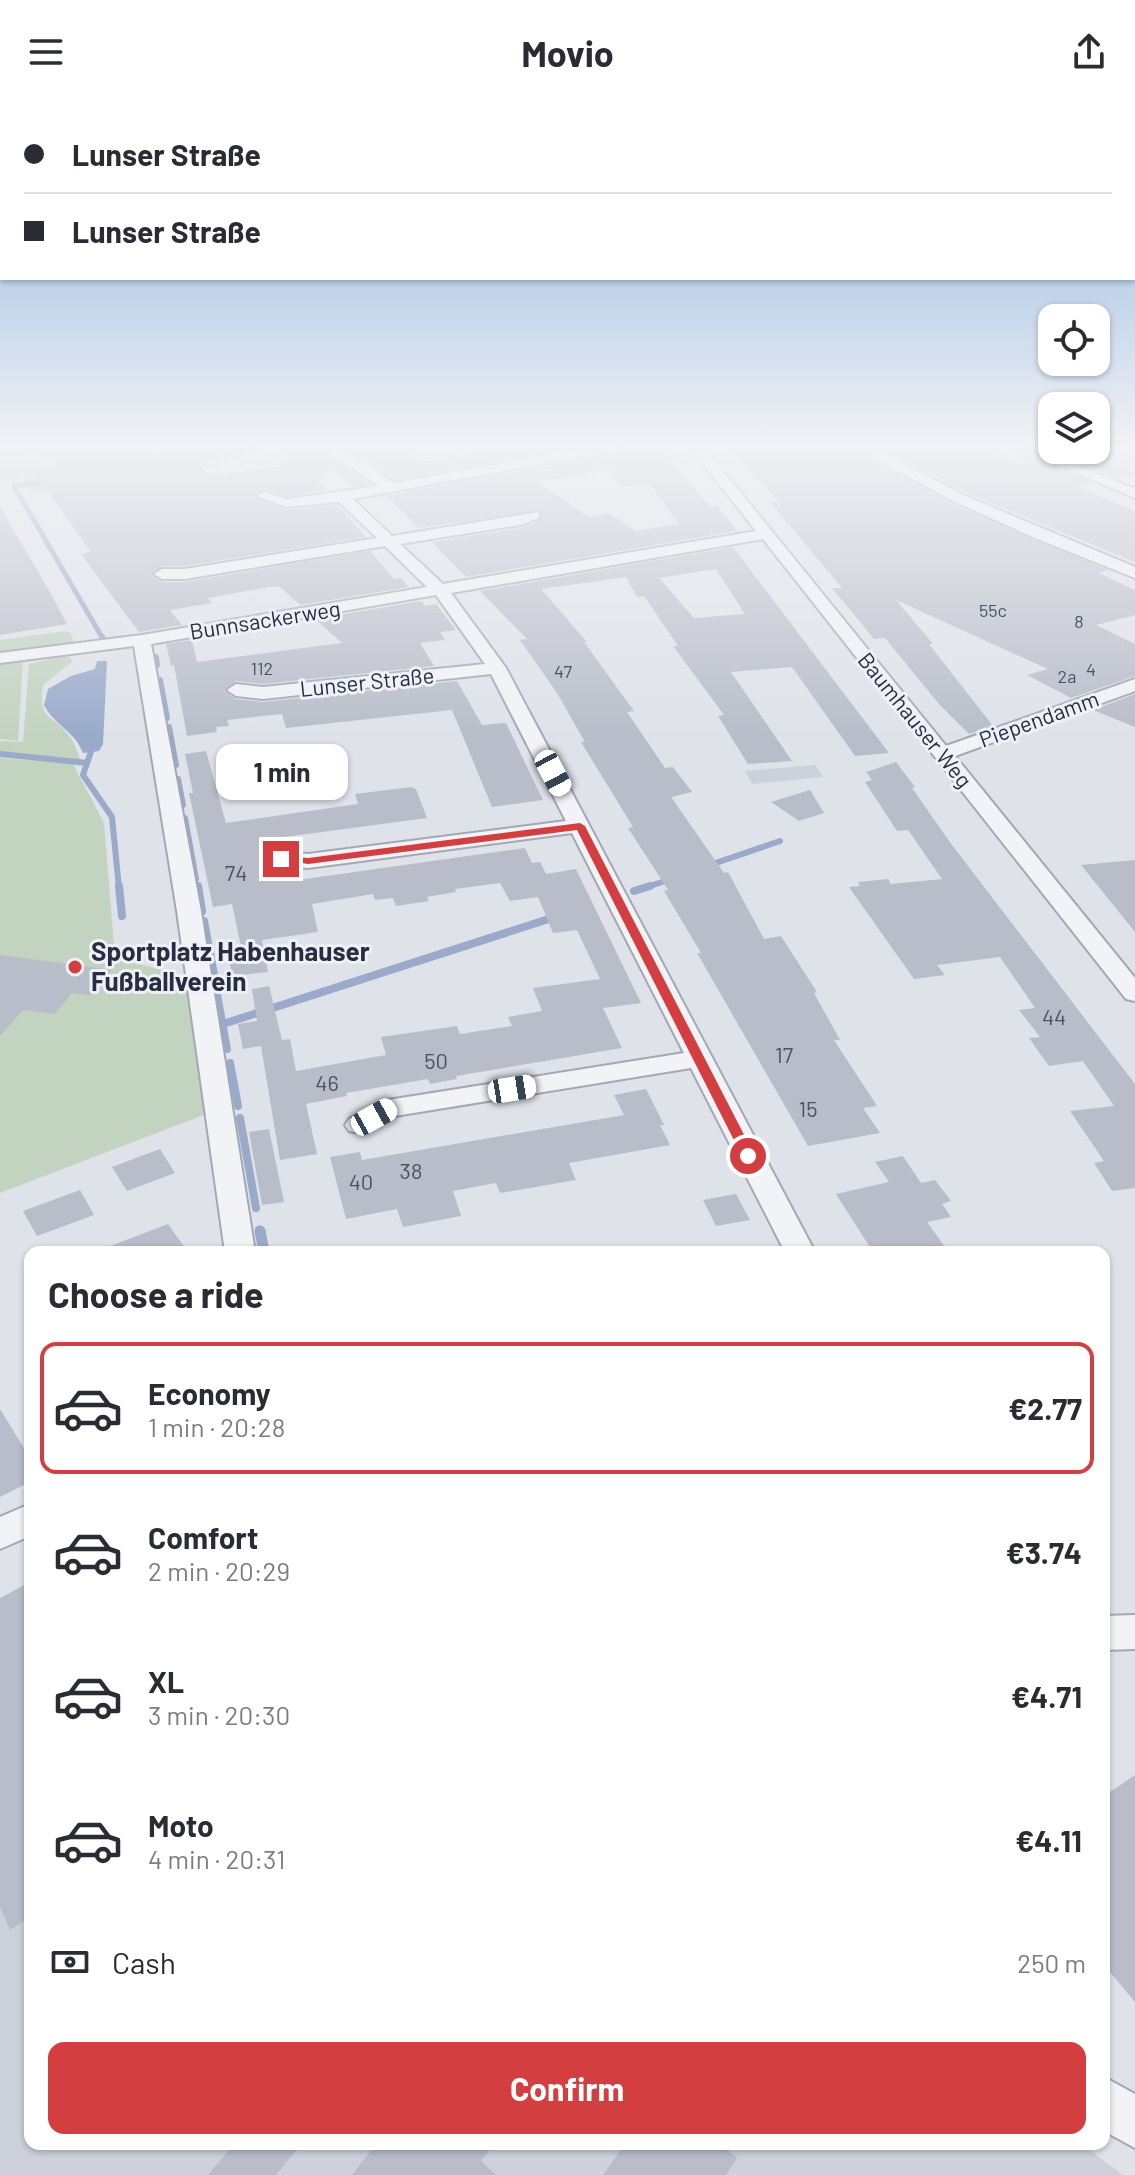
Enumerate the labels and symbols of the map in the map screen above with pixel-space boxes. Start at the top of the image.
street label: Bunnsackerweg [188,594,342,644]
house number: 55c [979,599,1007,621]
house number: 8 [1074,610,1084,632]
street label: Baumhauser Weg [853,647,978,792]
house number: 112 [251,657,273,679]
house number: 4 [1086,658,1096,680]
house number: 47 [554,660,572,682]
street label: Lunser Straße [298,661,435,701]
house number: 2a [1058,665,1076,687]
street label: Piependamm [975,684,1102,752]
callout: 1 min [215,743,347,799]
car [531,746,575,800]
route end [263,841,299,877]
house number: 74 [225,859,247,885]
place label: Sportplatz Habenhauser Fußballverein [91,935,370,996]
marker: Sportplatz Habenhauser Fußballverein [66,958,84,976]
house number: 44 [1042,1003,1066,1029]
house number: 17 [775,1041,793,1067]
house number: 50 [424,1047,448,1073]
house number: 46 [315,1069,339,1095]
car [486,1073,538,1105]
car [347,1095,401,1139]
house number: 15 [798,1095,818,1121]
route start [730,1138,766,1174]
house number: 38 [400,1157,422,1183]
house number: 40 [349,1168,373,1194]

